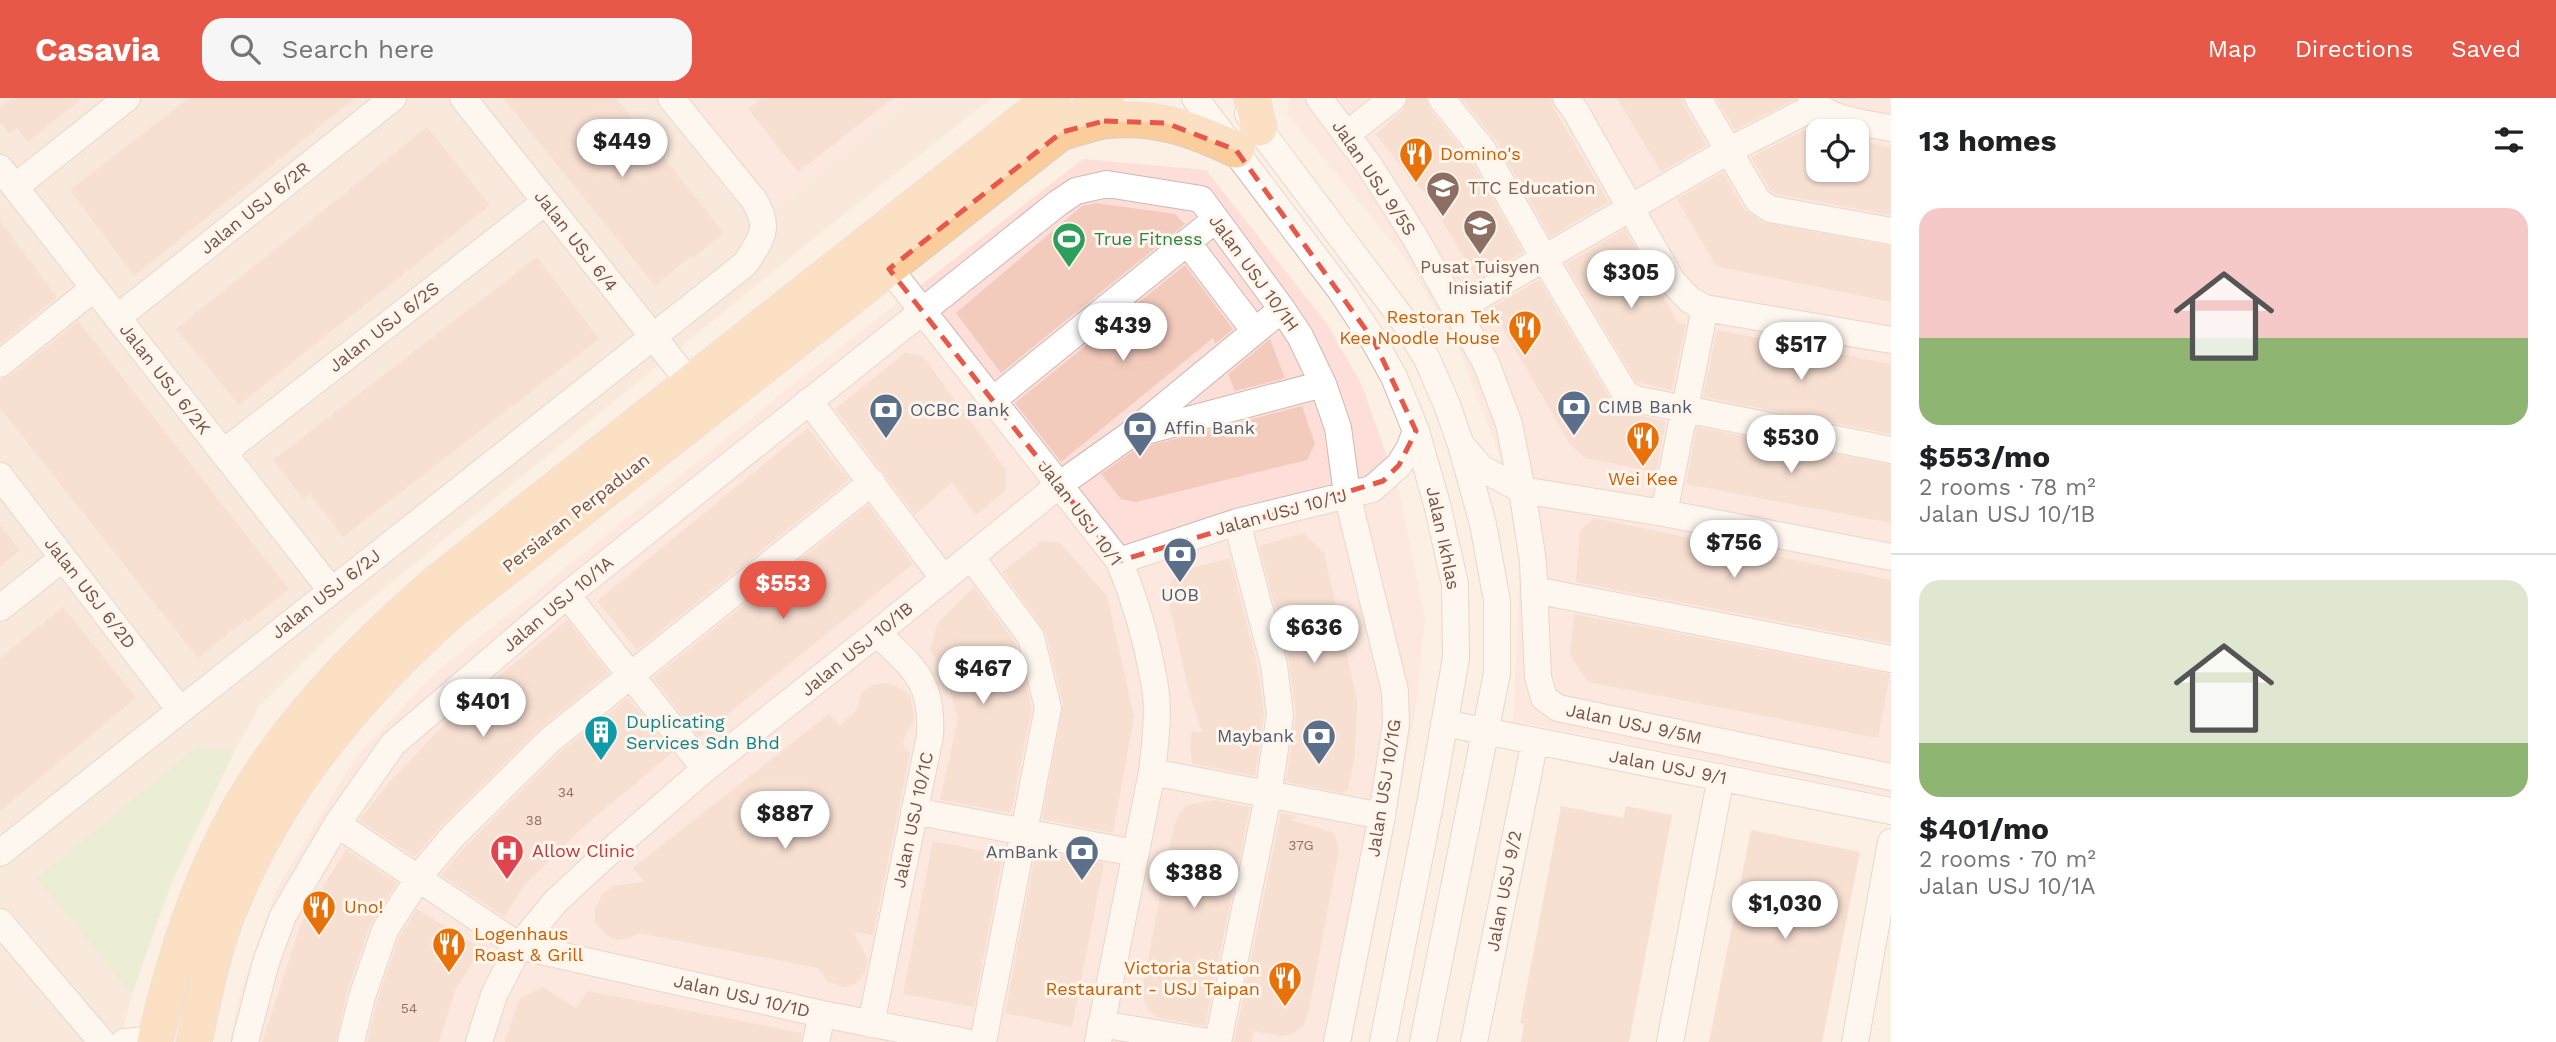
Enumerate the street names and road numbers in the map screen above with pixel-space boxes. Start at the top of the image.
street label: Jalan USJ 9/5S [1328,116,1421,239]
street label: Jalan USJ 6/2R [196,157,314,258]
street label: Jalan USJ 6/4 [530,186,622,296]
street label: Jalan USJ 10/1H [1205,210,1304,335]
street label: Jalan USJ 6/2S [324,277,443,376]
street label: Jalan USJ 6/2K [116,319,215,438]
street label: Persiaran Perpaduan [498,449,653,577]
street label: Jalan USJ 10/1 [1034,456,1127,569]
street label: Jalan USJ 10/1J [1212,484,1349,539]
street label: Jalan Ikhlas [1422,484,1465,591]
street label: Jalan USJ 6/2D [40,533,141,653]
street label: Jalan USJ 6/2J [267,544,385,643]
street label: Jalan USJ 10/1A [498,551,617,656]
street label: Jalan USJ 10/1B [796,597,917,700]
street label: Jalan USJ 9/5M [1564,699,1704,748]
street label: Jalan USJ 10/1G [1362,718,1405,858]
street label: Jalan USJ 9/1 [1607,745,1729,788]
street label: Jalan USJ 10/1C [888,750,937,890]
street label: Jalan USJ 9/2 [1481,829,1526,953]
street label: Jalan USJ 10/1D [672,970,812,1021]

